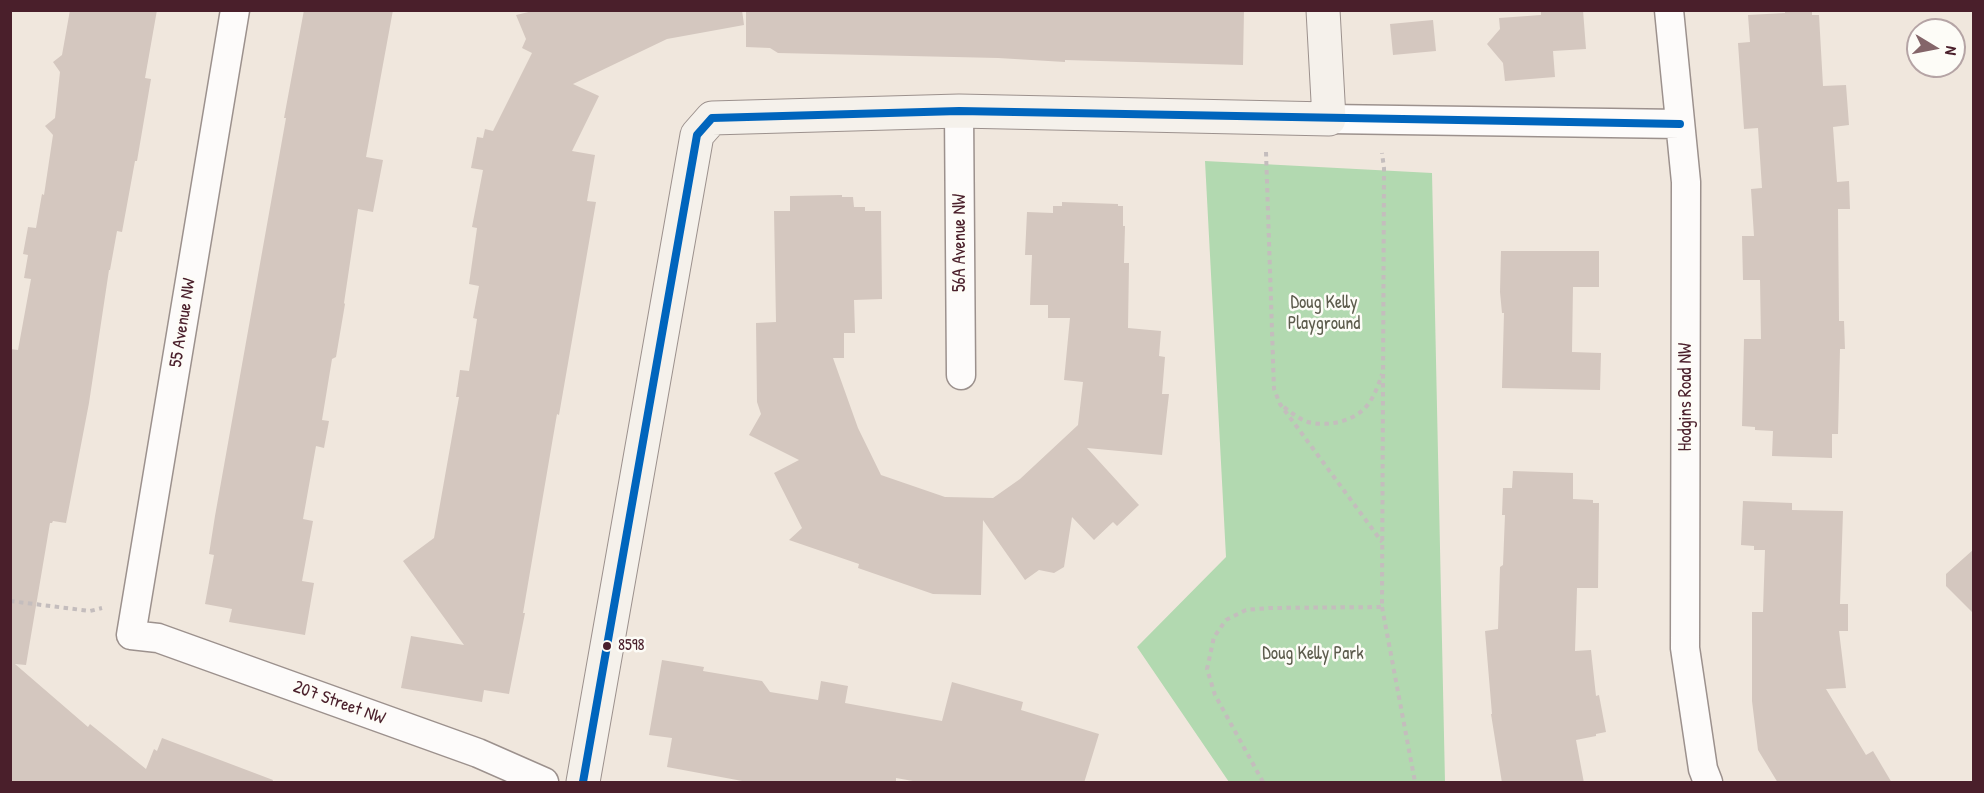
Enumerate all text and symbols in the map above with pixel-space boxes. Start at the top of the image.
north arrow [1906,18,1966,78]
text: N [1940,45,1963,57]
street label: 56A Avenue NW [949,194,971,292]
street label: 55 Avenue NW [165,277,201,369]
park label: Doug Kelly Playground [1288,292,1360,334]
street label: Hodgins Road NW [1675,343,1697,451]
place label: 8598 [618,636,644,656]
marker: 8598 [601,640,613,652]
park label: Doug Kelly Park [1262,643,1364,665]
street label: 207 Street NW [290,676,388,730]

